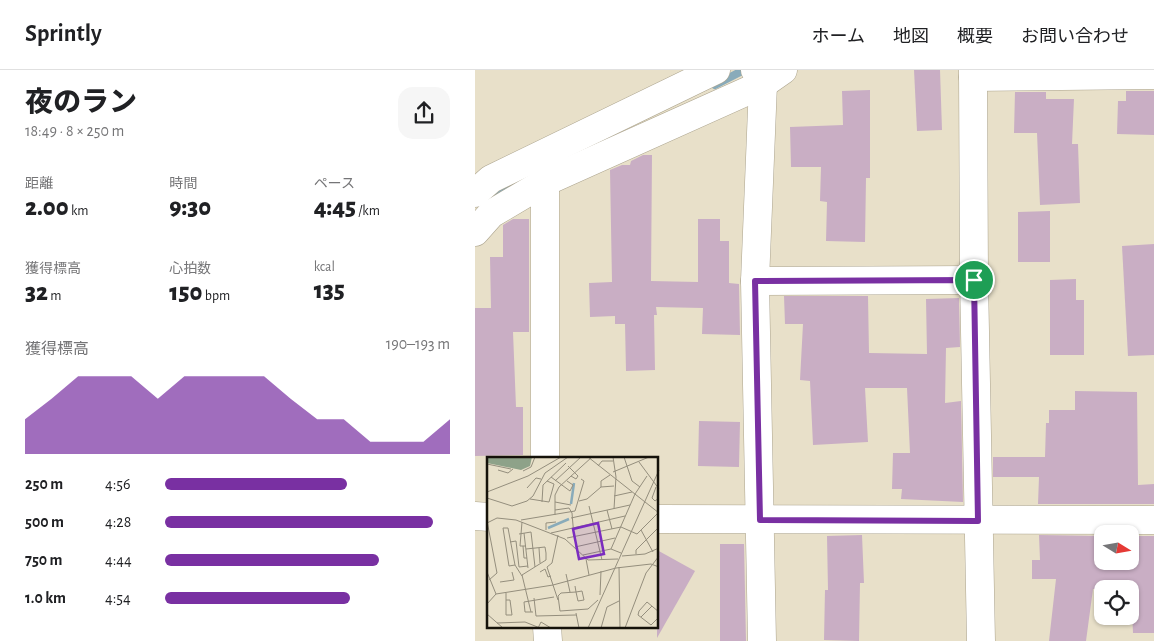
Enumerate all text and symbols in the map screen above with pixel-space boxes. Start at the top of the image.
text: Sprintly [25,22,102,46]
text: ホーム [812,28,865,46]
text: 地図 [893,28,929,46]
text: 概要 [957,28,993,46]
text: お問い合わせ [1021,28,1129,46]
button: share [398,87,450,139]
text: 夜のラン [25,89,137,117]
text: 18:49 · 8 × 250 m [25,123,124,139]
text: 距離 [25,177,53,191]
text: 時間 [169,177,197,191]
text: ペース [314,177,355,191]
text: 2.00 [25,195,69,220]
text: 9:30 [169,195,211,220]
text: 4:45 [314,195,356,220]
text: km [69,204,88,218]
text: /km [356,204,380,218]
pin [953,259,995,301]
text: kcal [314,260,335,274]
text: 獲得標高 [25,262,81,276]
text: 心拍数 [169,262,211,276]
icon: arrive [960,266,988,294]
text: 135 [314,278,345,303]
text: 32 [25,280,48,305]
text: 150 [169,280,202,305]
text: m [48,289,62,303]
text: bpm [202,289,230,303]
text: 190–193 m [386,336,450,352]
text: 獲得標高 [25,341,89,357]
inset map [487,457,659,628]
text: 250 m [25,476,63,492]
text: 4:56 [105,476,131,492]
text: 500 m [25,514,64,530]
text: 4:28 [105,514,131,530]
north arrow [1094,525,1139,570]
map controls [1094,525,1139,625]
text: 750 m [25,552,63,568]
text: 4:44 [105,552,132,568]
button: locate [1094,580,1139,625]
text: 1.0 km [25,590,66,606]
text: 4:54 [105,590,131,606]

